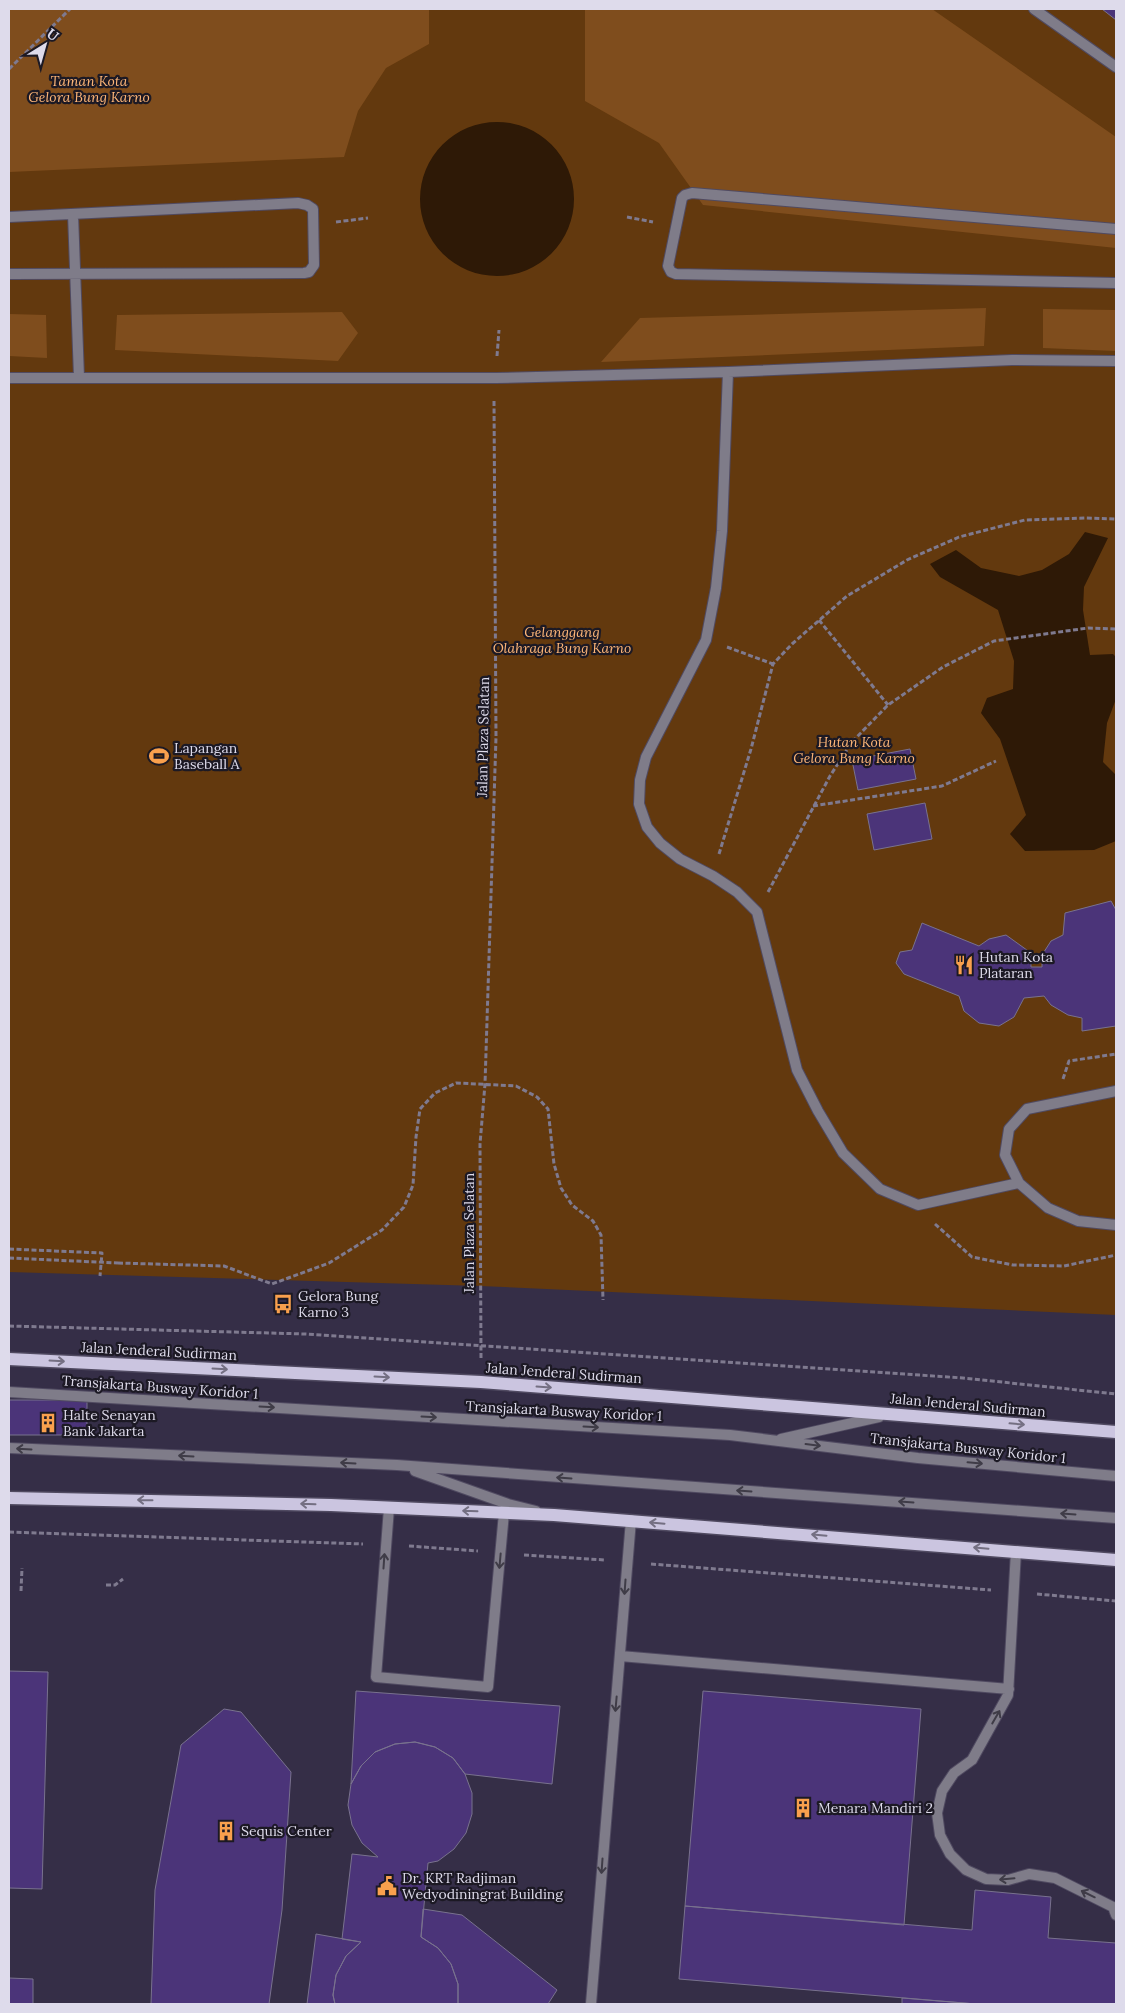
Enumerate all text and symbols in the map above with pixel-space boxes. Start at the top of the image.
north arrow [20,20,70,70]
text: U [43,24,63,45]
park label: Taman Kota Gelora Bung Karno [28,72,150,106]
park label: Gelanggang Olahraga Bung Karno [493,623,631,657]
street label: Jalan Plaza Selatan [473,676,493,798]
park label: Hutan Kota Gelora Bung Karno [793,733,915,767]
place label: Lapangan Baseball A [174,739,240,773]
sports icon: Lapangan Baseball A [148,745,170,767]
place label: Hutan Kota Plataran [979,948,1053,982]
restaurant icon: Hutan Kota Plataran [953,954,975,976]
street label: Jalan Plaza Selatan [460,1172,478,1294]
place label: Gelora Bung Karno 3 [298,1287,379,1321]
bus stop icon: Gelora Bung Karno 3 [272,1293,294,1315]
street label: Jalan Jenderal Sudirman [80,1338,238,1364]
one-way arrow [49,1356,65,1366]
street label: Jalan Jenderal Sudirman [485,1359,643,1387]
one-way arrow [211,1364,227,1373]
street label: Transjakarta Busway Koridor 1 [61,1371,259,1403]
one-way arrow [374,1372,390,1381]
one-way arrow [536,1382,552,1391]
street label: Jalan Jenderal Sudirman [889,1389,1047,1421]
street label: Transjakarta Busway Koridor 1 [465,1397,663,1425]
one-way arrow [259,1403,275,1412]
place label: Halte Senayan Bank Jakarta [63,1406,156,1440]
building icon: Halte Senayan Bank Jakarta [37,1412,59,1434]
one-way arrow [421,1412,437,1421]
one-way arrow [1008,1419,1024,1428]
one-way arrow [583,1422,599,1431]
street label: Transjakarta Busway Koridor 1 [869,1429,1067,1467]
one-way arrow [805,1440,821,1450]
one-way arrow [16,1444,32,1453]
one-way arrow [178,1451,194,1461]
one-way arrow [966,1458,982,1468]
one-way arrow [340,1459,356,1468]
one-way arrow [556,1473,572,1482]
one-way arrow [736,1486,752,1495]
one-way arrow [138,1495,154,1505]
one-way arrow [898,1498,914,1507]
one-way arrow [300,1499,316,1509]
one-way arrow [462,1507,478,1516]
one-way arrow [1060,1509,1076,1519]
one-way arrow [649,1518,665,1527]
one-way arrow [811,1531,827,1540]
one-way arrow [973,1543,989,1553]
one-way arrow [495,1553,505,1569]
one-way arrow [380,1554,389,1570]
one-way arrow [621,1578,630,1594]
one-way arrow [611,1696,620,1712]
one-way arrow [991,1711,1001,1725]
building icon: Menara Mandiri 2 [792,1797,814,1819]
place label: Menara Mandiri 2 [818,1799,933,1817]
building icon: Sequis Center [215,1820,237,1842]
place label: Sequis Center [241,1822,332,1840]
one-way arrow [597,1858,606,1874]
place label: Dr. KRT Radjiman Wedyodiningrat Building [402,1869,563,1903]
one-way arrow [1000,1874,1016,1884]
public building icon: Dr. KRT Radjiman Wedyodiningrat Building [376,1875,398,1897]
one-way arrow [1081,1889,1096,1898]

